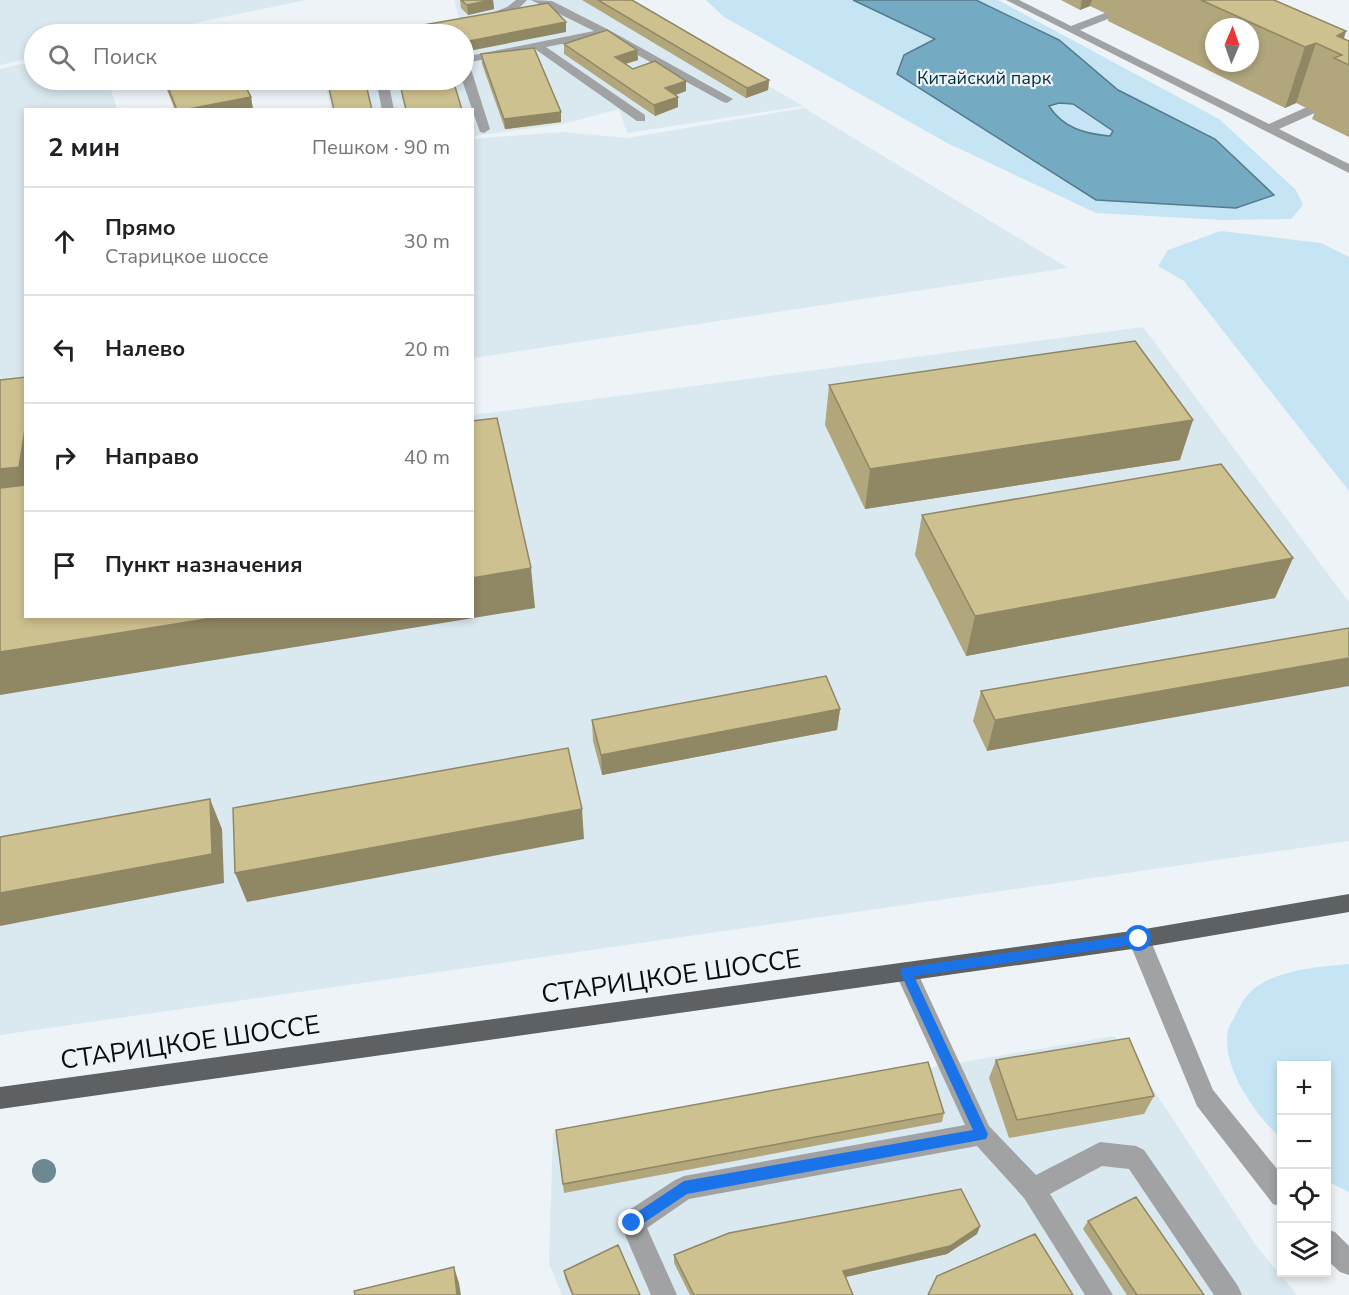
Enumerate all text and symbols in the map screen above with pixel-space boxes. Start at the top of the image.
north arrow [1205,18,1259,72]
search box [24,24,474,90]
icon: search [45,41,78,74]
text: Поиск [93,42,157,72]
park label: Китайский парк [917,66,1052,90]
text: 2 мин [48,130,120,165]
text: Пешком · 90 m [312,134,450,161]
text: Прямо [105,213,176,243]
icon: ahead [48,225,81,258]
text: 30 m [404,228,450,255]
text: Старицкое шоссе [105,243,269,270]
icon: left [48,333,81,366]
text: Налево [105,334,185,364]
text: 20 m [404,336,450,363]
icon: right [48,441,81,474]
text: Направо [105,442,199,472]
text: 40 m [404,444,450,471]
icon: arrive [48,549,81,582]
text: Пункт назначения [105,550,303,580]
route start [1125,925,1151,951]
street label: СТАРИЦКОЕ ШОССЕ [539,941,803,1012]
street label: СТАРИЦКОЕ ШОССЕ [58,1007,322,1078]
map controls [1277,1061,1331,1277]
button: + [1277,1061,1331,1115]
button: − [1277,1115,1331,1169]
button: locate [1277,1169,1331,1223]
route end [618,1209,644,1235]
button: layers [1277,1223,1331,1277]

